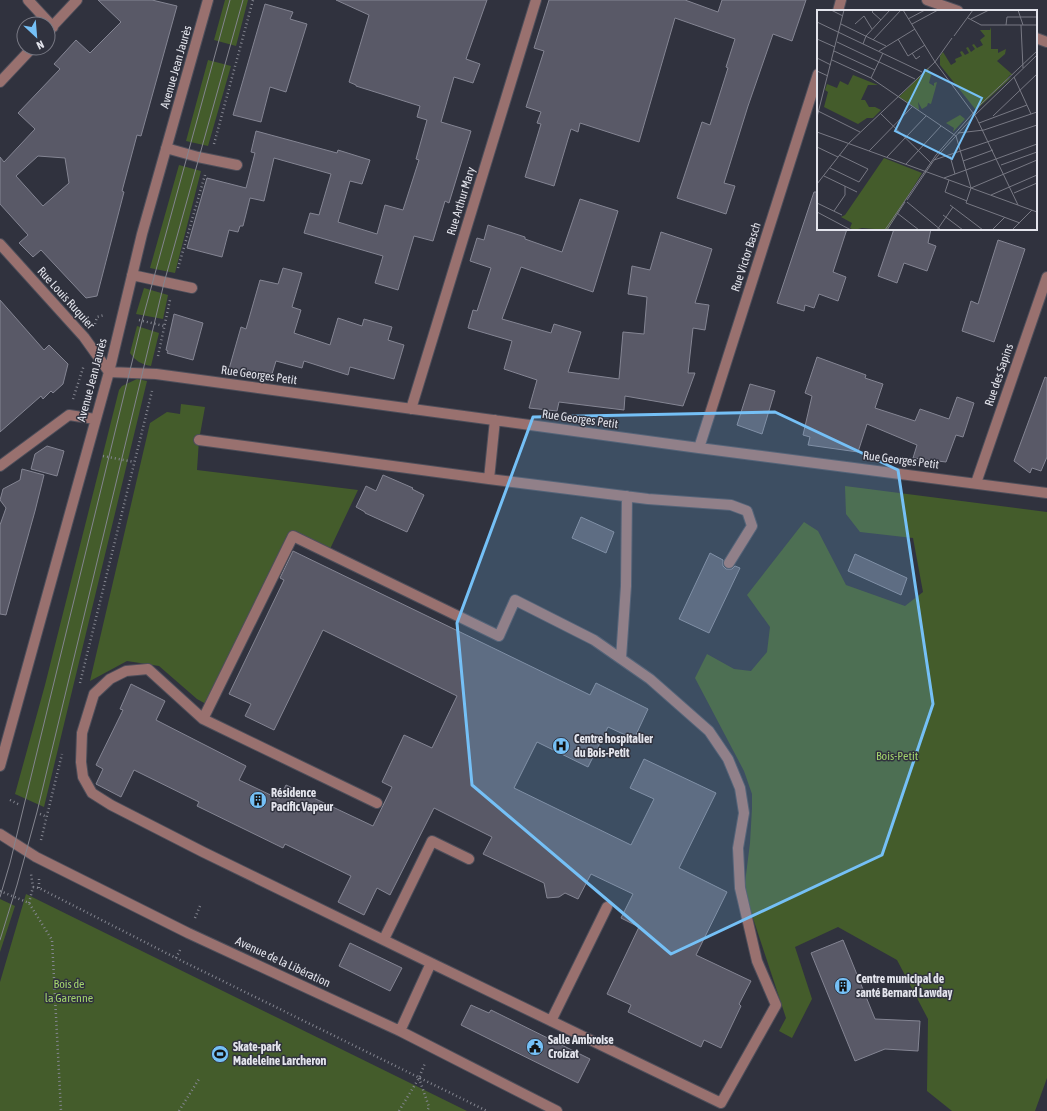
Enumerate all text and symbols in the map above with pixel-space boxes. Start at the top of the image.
inset map [817,10,1037,230]
north arrow [16,16,56,56]
street label: Avenue Jean Jaurès [157,24,195,110]
text: N [35,38,46,52]
street label: Rue Arthur Mary [444,165,478,237]
street label: Rue Victor Basch [728,221,764,293]
street label: Rue Louis Ruquier [34,264,98,332]
street label: Avenue Jean Jaurès [74,337,110,423]
street label: Rue des Sapins [982,342,1016,408]
street label: Rue Georges Petit [220,363,298,387]
street label: Rue Georges Petit [541,407,619,431]
street label: Rue Georges Petit [862,448,940,472]
place label: Centre hospitalier du Bois-Petit [574,732,653,760]
hospital icon: Centre hospitalier du Bois-Petit [551,736,571,756]
park label: Bois-Petit [876,749,919,763]
place label: Résidence Pacific Vapeur [271,786,334,814]
building icon: Résidence Pacific Vapeur [248,790,268,810]
street label: Avenue de la Libération [233,934,333,990]
place label: Centre municipal de santé Bernard Lawday [856,972,953,1000]
building icon: Centre municipal de santé Bernard Lawday [833,976,853,996]
park label: Bois de la Garenne [45,977,93,1005]
place label: Salle Ambroise Croizat [548,1033,614,1061]
public building icon: Salle Ambroise Croizat [525,1037,545,1057]
place label: Skate-park Madeleine Larcheron [233,1040,327,1068]
sports icon: Skate-park Madeleine Larcheron [210,1044,230,1064]

